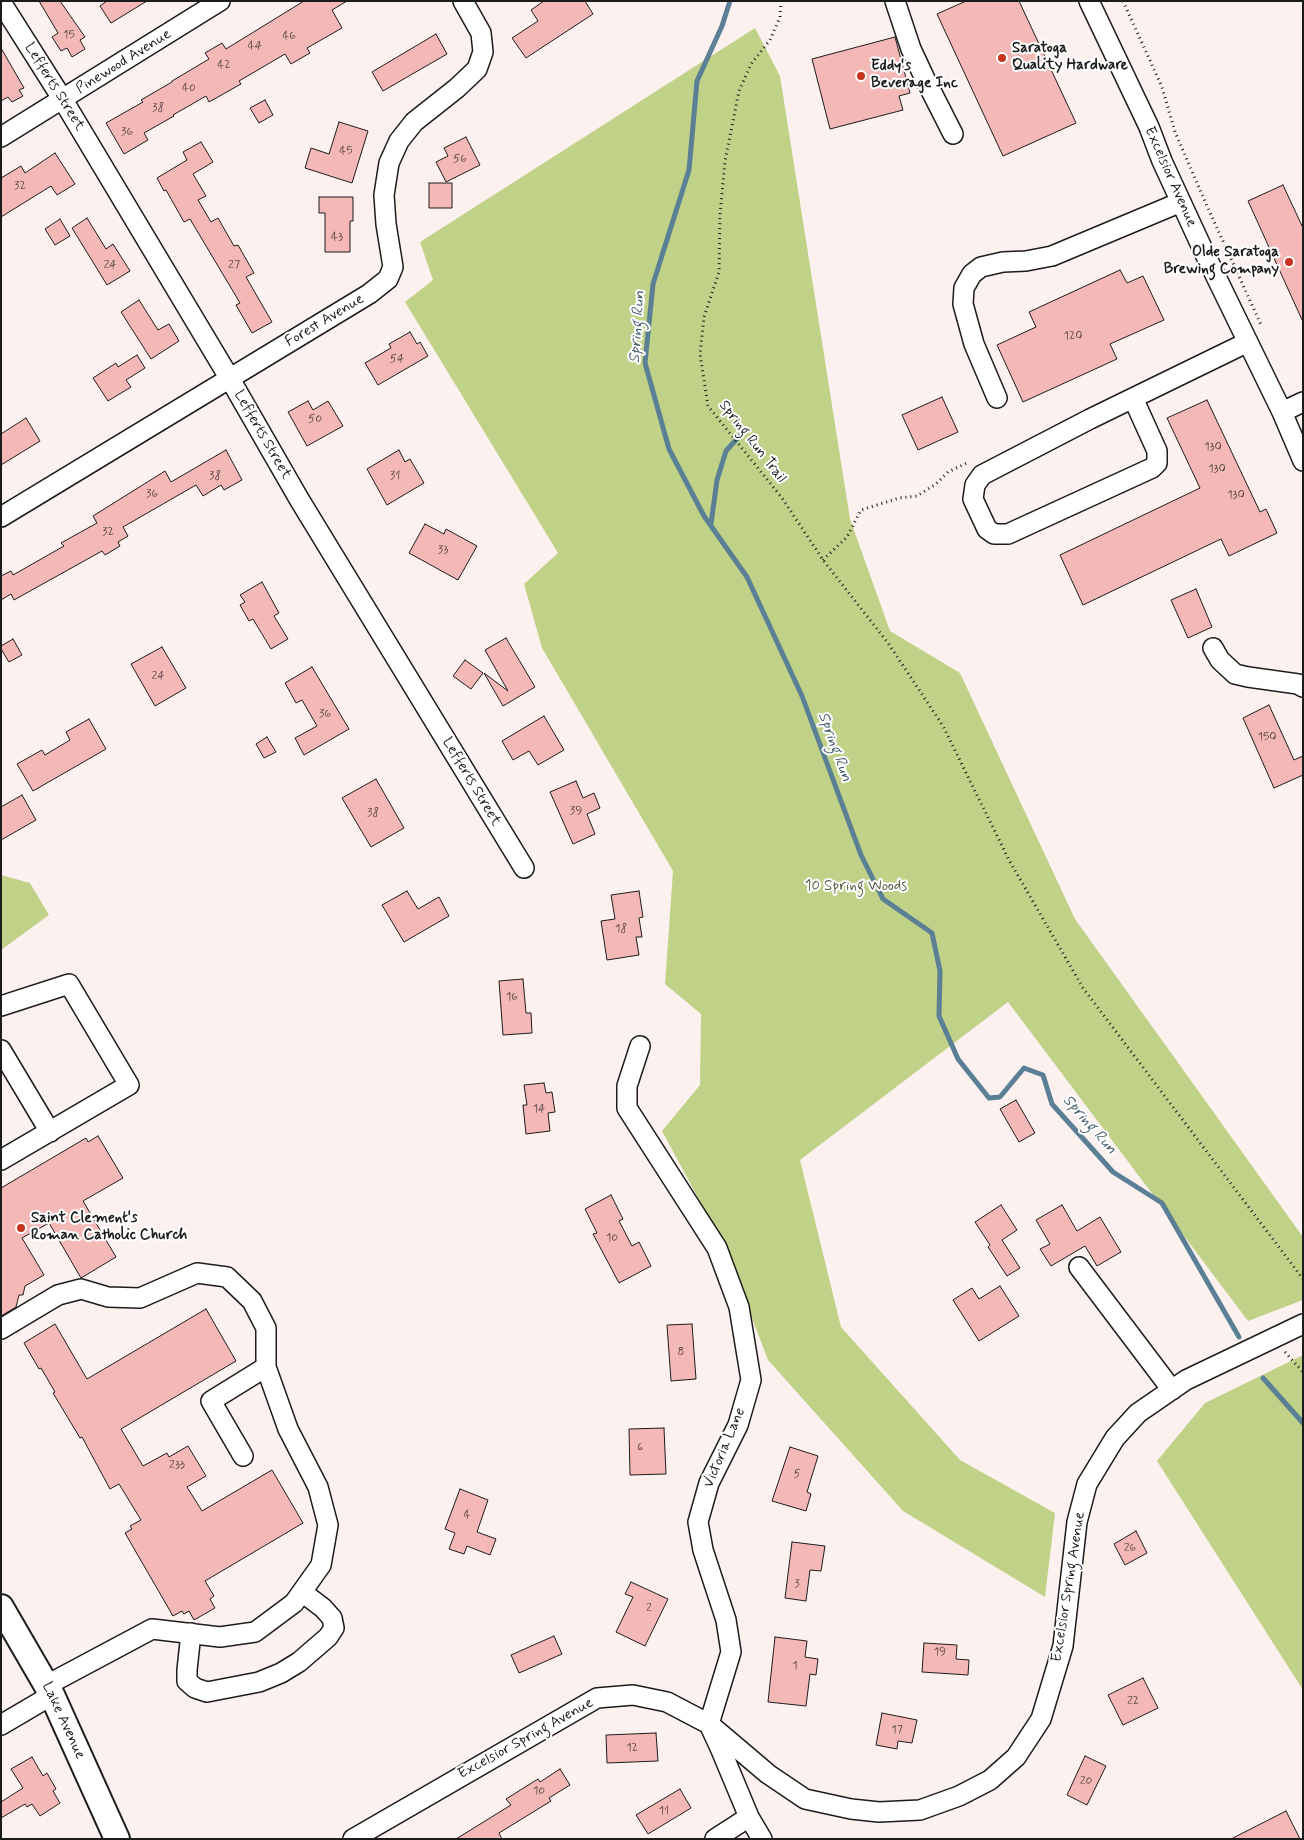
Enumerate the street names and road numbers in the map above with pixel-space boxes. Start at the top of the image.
street label: Pinewood Avenue [73,26,175,98]
street label: Lefferts Street [20,40,88,134]
street label: Excelsior Avenue [1140,124,1200,230]
street label: Forest Avenue [282,290,368,352]
street label: Lefferts Street [229,387,295,483]
street label: Spring Run Trail [714,397,790,487]
street label: Lefferts Street [437,734,505,830]
street label: Victoria Lane [700,1405,750,1491]
street label: Excelsior Spring Avenue [1048,1510,1090,1664]
street label: Lake Avenue [37,1679,89,1763]
street label: Excelsior Spring Avenue [455,1694,597,1784]

